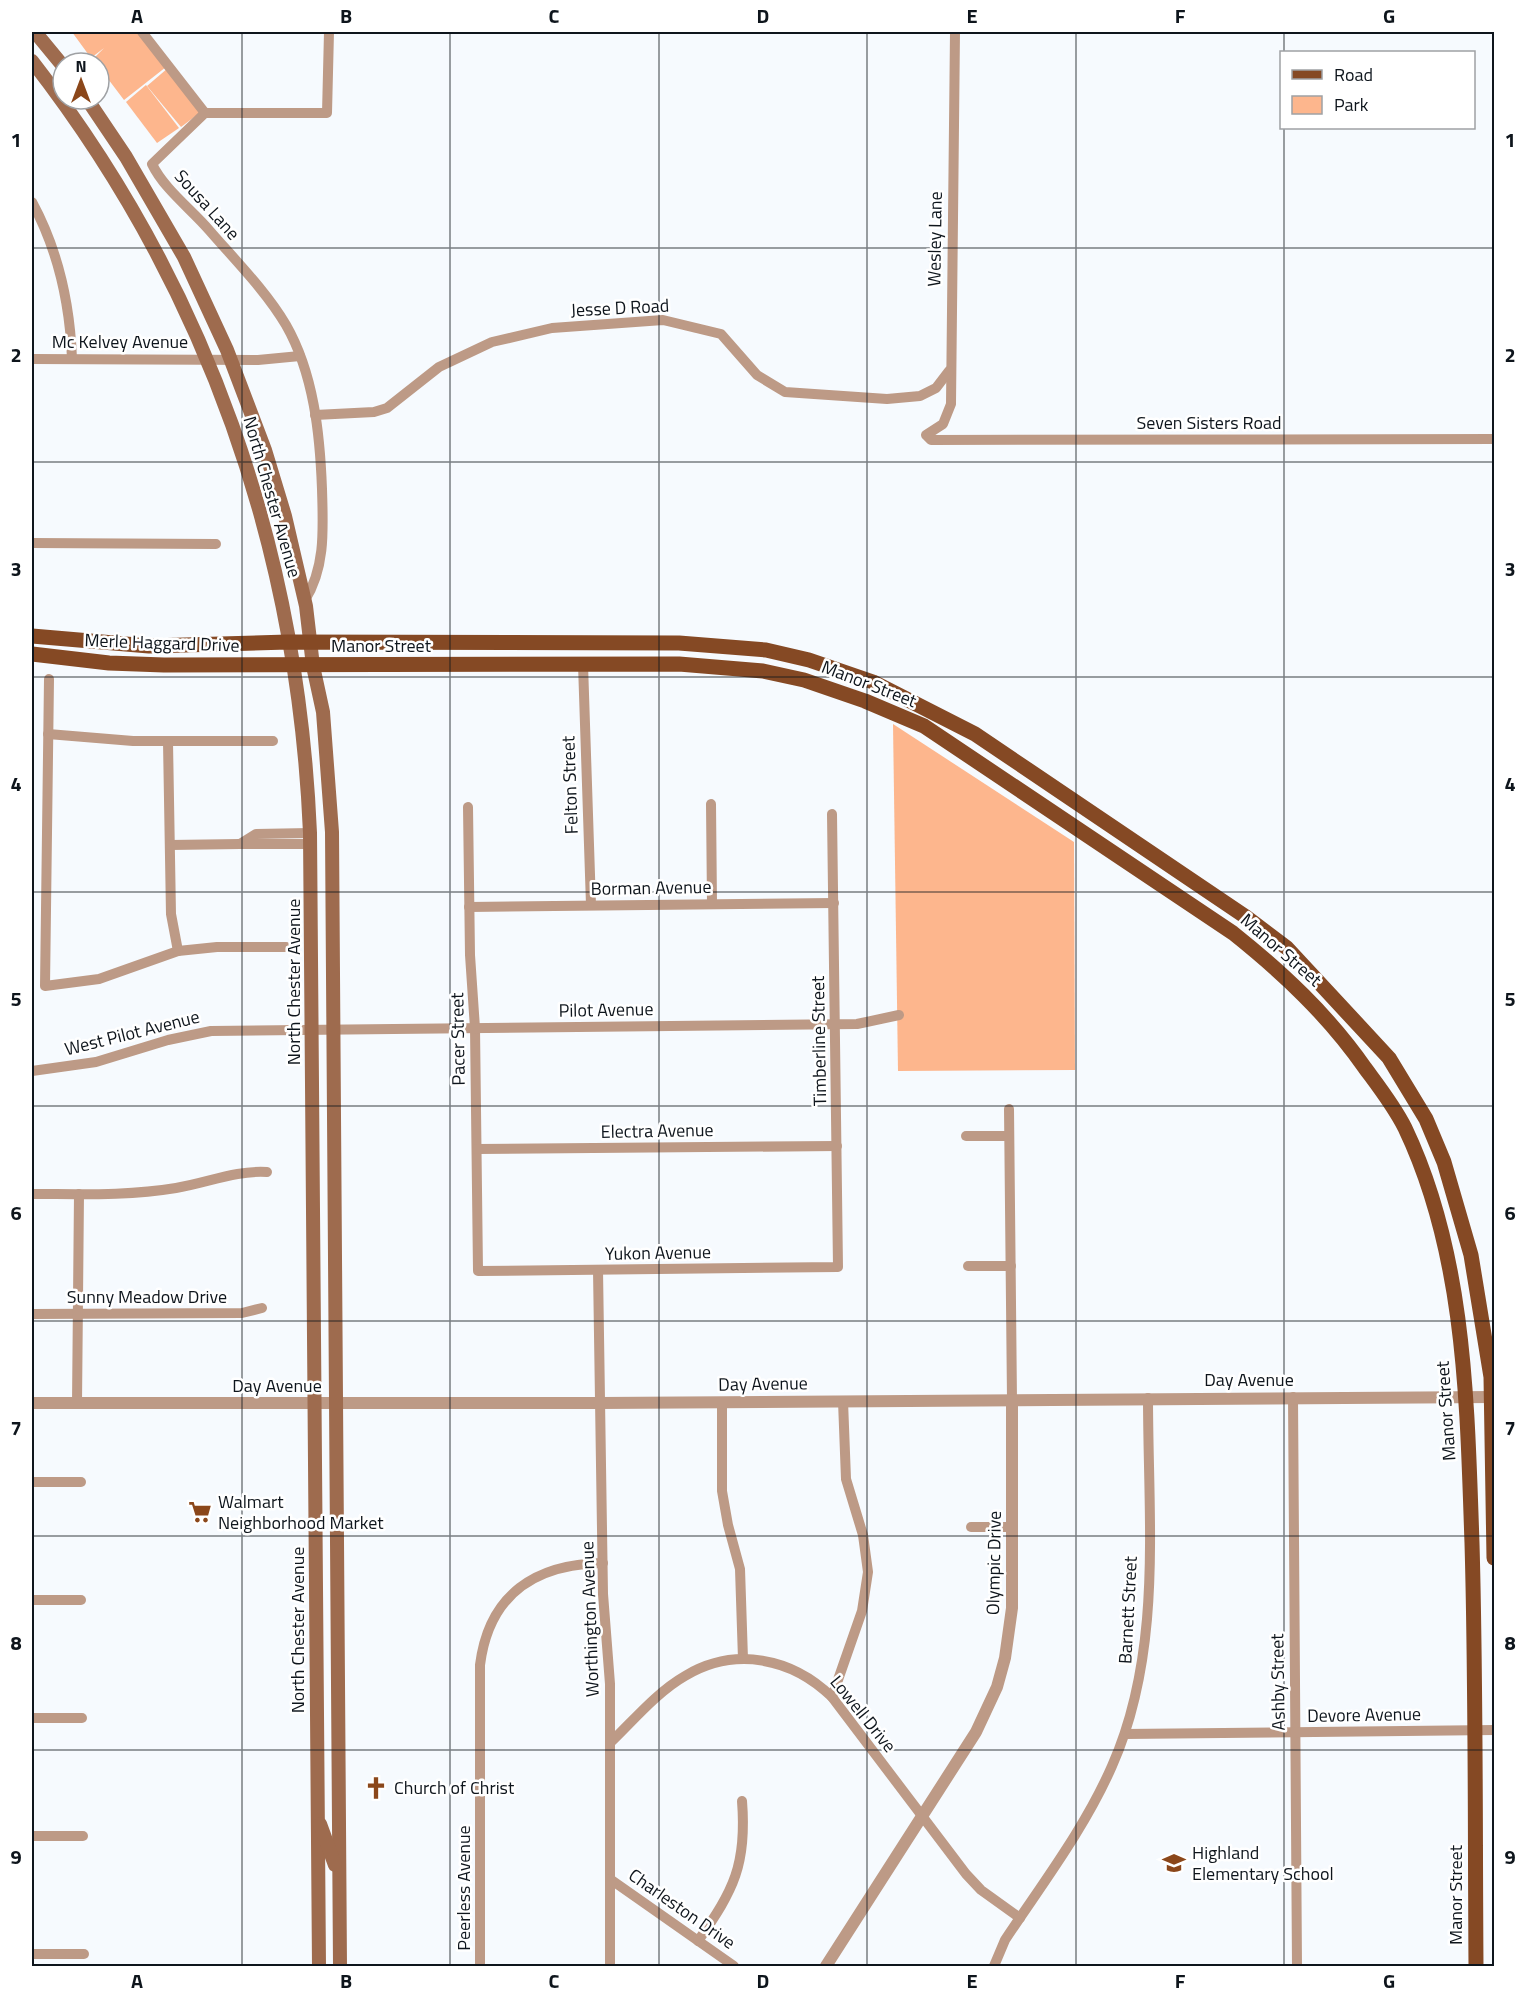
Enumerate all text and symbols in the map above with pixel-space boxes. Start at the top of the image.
text: A [131,0,143,31]
text: B [340,0,352,31]
text: C [549,0,560,31]
text: D [757,0,769,31]
text: E [966,0,978,31]
text: F [1175,0,1186,31]
text: G [1383,0,1395,31]
north arrow [51,51,111,111]
legend [1280,51,1475,129]
text: N [75,54,87,78]
text: Road [1334,61,1373,88]
text: Park [1334,91,1369,118]
text: 1 [10,124,22,155]
text: 1 [1504,124,1516,155]
street label: Sousa Lane [168,163,246,246]
street label: Wesley Lane [920,191,949,287]
street label: Jesse D Road [570,291,670,324]
street label: Mc Kelvey Avenue [52,328,188,355]
text: 2 [10,339,22,370]
text: 2 [1504,339,1516,370]
street label: Seven Sisters Road [1137,409,1281,436]
street label: North Chester Avenue [237,413,308,581]
text: 3 [10,553,22,584]
text: 3 [1504,553,1516,584]
street label: Merle Haggard Drive [84,626,240,659]
street label: Manor Street [331,632,432,659]
street label: Manor Street [818,653,921,714]
street label: Felton Street [554,735,585,835]
text: 4 [10,768,22,799]
text: 4 [1504,768,1516,799]
street label: Borman Avenue [590,873,712,902]
street label: North Chester Avenue [280,899,307,1065]
street label: Manor Street [1235,907,1328,993]
street label: Timberline Street [804,975,833,1106]
text: 5 [10,983,22,1014]
text: 5 [1504,983,1516,1014]
street label: Pacer Street [443,992,472,1086]
street label: Pilot Avenue [558,995,654,1024]
street label: West Pilot Avenue [62,1003,202,1062]
street label: Electra Avenue [600,1116,714,1145]
text: 6 [10,1197,22,1228]
text: 6 [1504,1197,1516,1228]
street label: Yukon Avenue [605,1238,711,1267]
street label: Sunny Meadow Drive [67,1283,227,1310]
street label: Manor Street [1429,1360,1462,1462]
street label: Day Avenue [1204,1366,1294,1393]
street label: Day Avenue [718,1369,808,1398]
street label: Day Avenue [232,1372,322,1399]
text: 7 [10,1412,22,1443]
text: 7 [1504,1412,1516,1443]
place label: Walmart Neighborhood Market [218,1488,384,1536]
supermarket icon: Walmart Neighborhood Market [187,1499,213,1525]
street label: Olympic Drive [979,1511,1008,1615]
street label: Worthington Avenue [573,1541,606,1697]
street label: North Chester Avenue [284,1547,311,1713]
street label: Barnett Street [1111,1555,1144,1665]
text: 8 [10,1627,22,1658]
text: 8 [1504,1627,1516,1658]
street label: Ashby Street [1263,1633,1292,1731]
street label: Lowell Drive [824,1669,903,1758]
street label: Devore Avenue [1307,1700,1421,1729]
place label: Church of Christ [394,1774,515,1801]
church icon: Church of Christ [363,1775,389,1801]
street label: Peerless Avenue [450,1825,477,1951]
place label: Highland Elementary School [1192,1839,1334,1887]
text: 9 [10,1841,22,1872]
text: 9 [1504,1841,1516,1872]
street label: Manor Street [1442,1844,1469,1945]
school or university icon: Highland Elementary School [1161,1850,1187,1876]
street label: Charleston Drive [623,1862,741,1956]
text: A [131,1965,143,1996]
text: B [340,1965,352,1996]
text: C [549,1965,560,1996]
text: D [757,1965,769,1996]
text: E [966,1965,978,1996]
text: F [1175,1965,1186,1996]
text: G [1383,1965,1395,1996]

